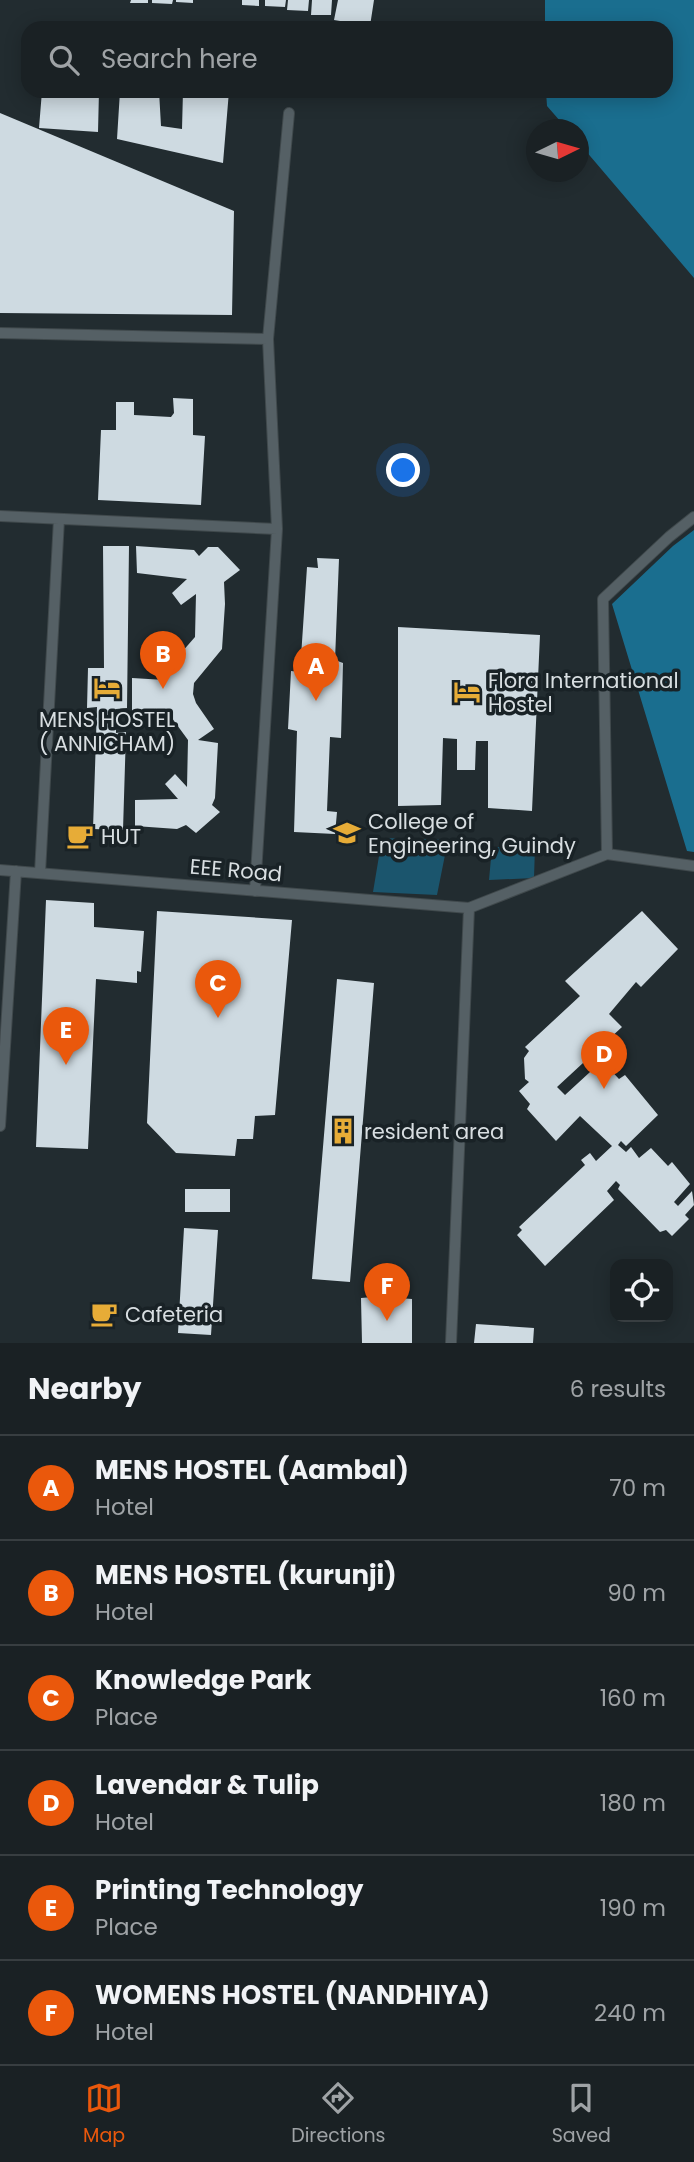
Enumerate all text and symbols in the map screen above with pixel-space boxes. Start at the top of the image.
search box [21,21,673,98]
icon: search [45,41,83,79]
text: Search here [101,41,258,77]
north arrow [526,119,589,182]
your location [386,453,420,487]
pin: B [140,631,186,689]
pin: A [293,643,339,701]
place label: Flora International Hostel [488,666,679,719]
hotel icon: MENS HOSTEL ( ANNICHAM) [92,673,122,703]
hotel icon: Flora International Hostel [452,677,482,707]
place label: MENS HOSTEL ( ANNICHAM) [39,705,175,758]
place label: College of Engineering, Guindy [368,807,576,860]
school or university icon: College of Engineering, Guindy [332,818,362,848]
cafe icon: HUT [65,821,95,851]
place label: HUT [101,822,141,851]
street label: EEE Road [189,852,283,888]
pin: C [195,960,241,1018]
pin: E [43,1007,89,1065]
pin: D [581,1031,627,1089]
building icon: resident area [328,1116,358,1146]
place label: resident area [364,1117,504,1146]
map controls [610,1259,673,1322]
button: locate [610,1259,673,1322]
pin: F [364,1263,410,1321]
cafe icon: Cafeteria [89,1299,119,1329]
place label: Cafeteria [125,1300,223,1329]
text: Nearby [28,1367,142,1410]
text: 6 results [570,1373,666,1405]
text: MENS HOSTEL (Aambal) [95,1452,409,1488]
text: A [43,1472,59,1504]
text: 70 m [609,1472,666,1504]
text: Hotel [95,1491,154,1523]
text: MENS HOSTEL (kurunji) [95,1557,397,1593]
text: B [43,1577,59,1609]
text: 90 m [607,1577,666,1609]
text: Hotel [95,1596,154,1628]
text: Knowledge Park [95,1662,311,1698]
text: C [42,1682,60,1714]
text: 160 m [600,1682,666,1714]
text: Place [95,1701,158,1733]
text: Lavendar & Tulip [95,1767,319,1803]
text: D [43,1787,59,1819]
text: 180 m [600,1787,666,1819]
text: Hotel [95,1806,154,1838]
text: Printing Technology [95,1872,364,1908]
text: E [45,1892,57,1924]
text: 190 m [600,1892,666,1924]
text: Place [95,1911,158,1943]
text: WOMENS HOSTEL (NANDHIYA) [95,1977,490,2013]
text: F [45,1997,57,2029]
text: 240 m [594,1997,666,2029]
text: Hotel [95,2016,154,2048]
tab: Map [83,2079,125,2150]
tab: Directions [291,2079,386,2150]
tab: Saved [552,2079,611,2150]

